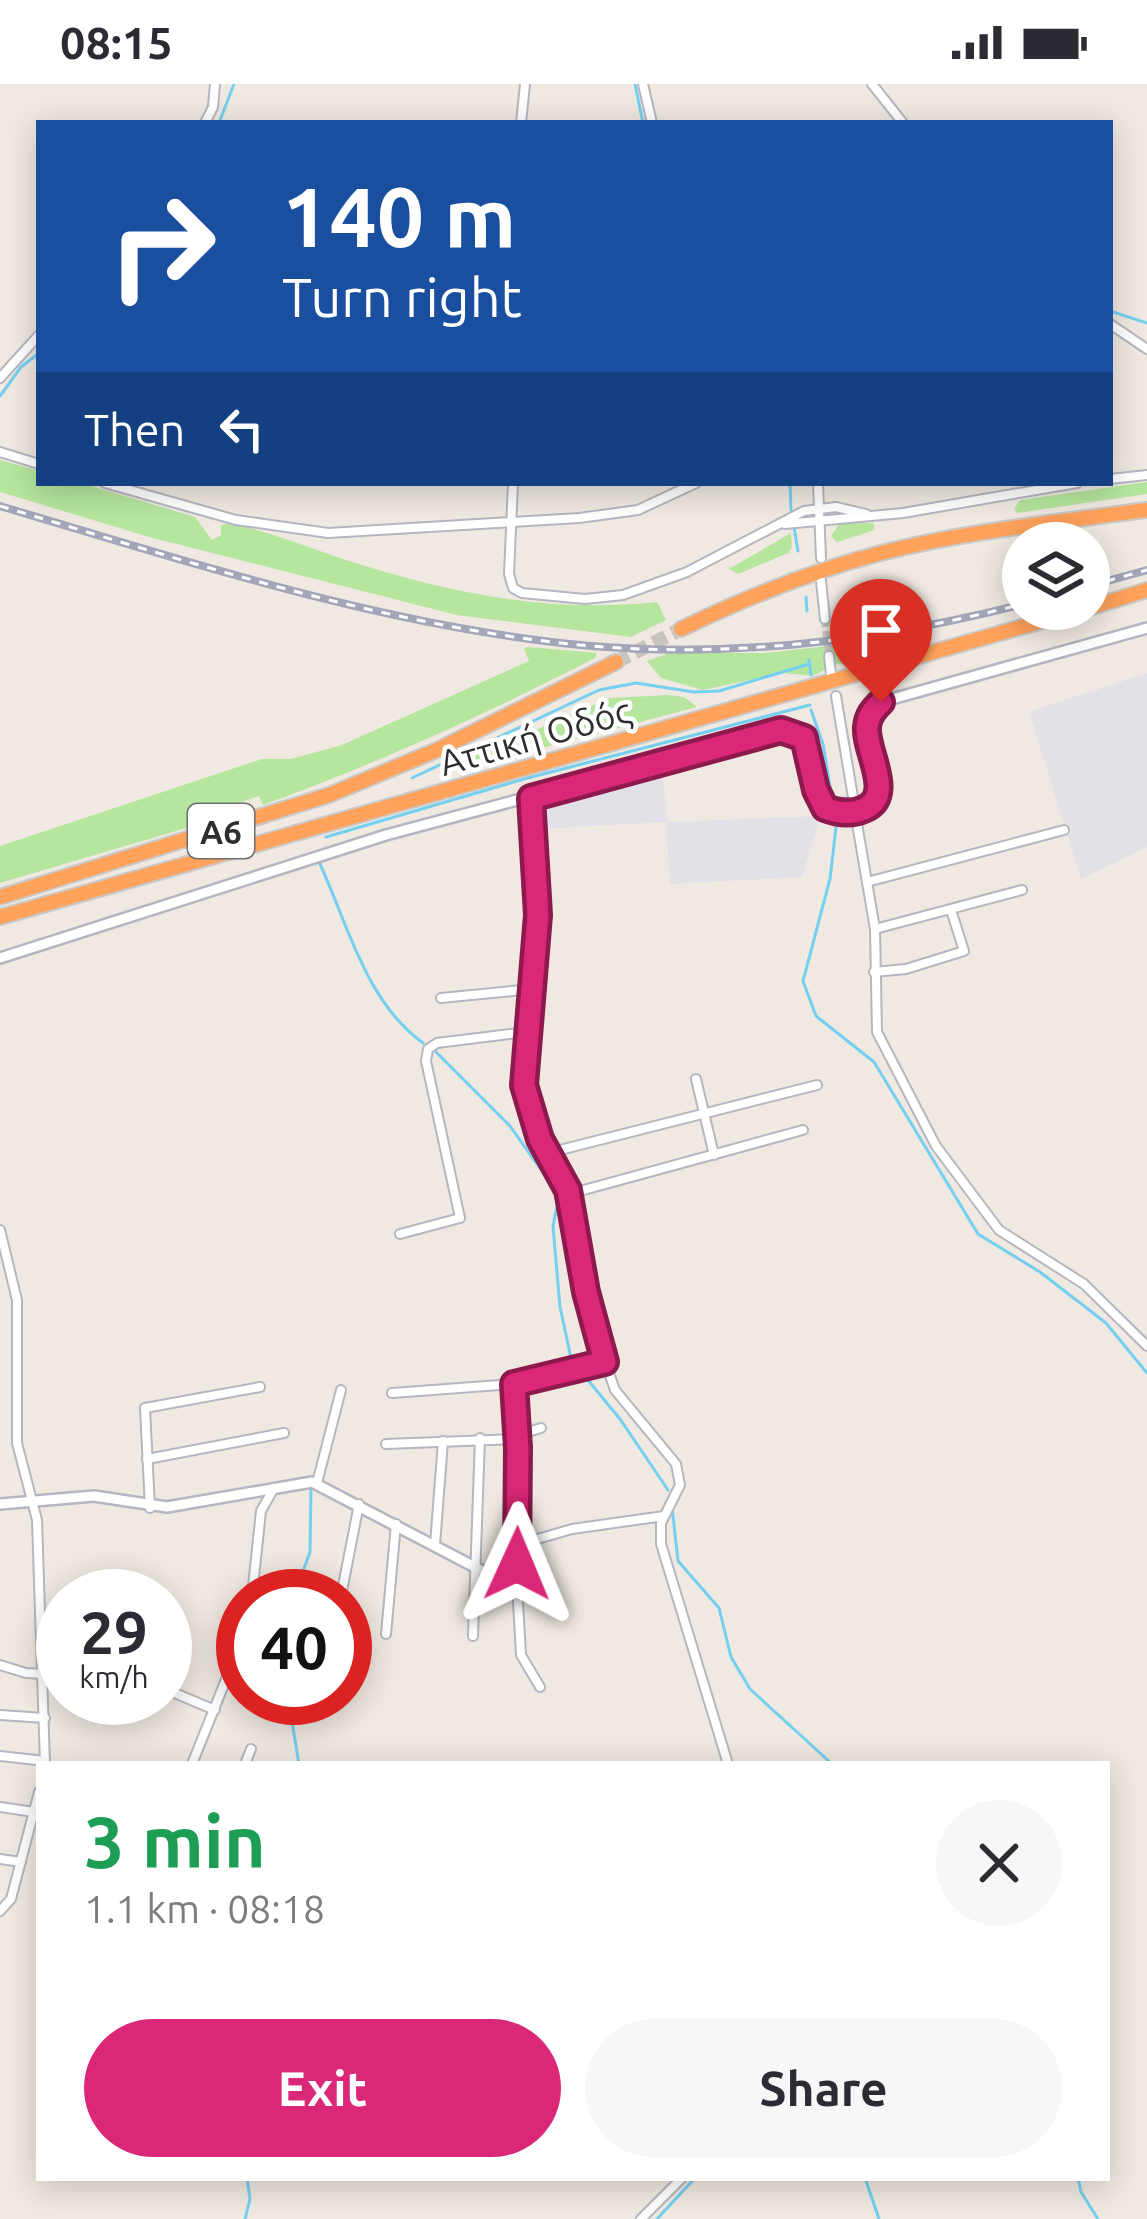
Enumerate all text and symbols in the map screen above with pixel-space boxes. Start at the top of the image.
text: 08:15 [60,17,173,68]
icon: right [84,168,240,324]
text: 140 m [282,169,516,263]
text: Turn right [282,267,522,327]
icon: left [209,396,275,462]
text: Then [84,404,185,455]
map controls [1002,522,1110,630]
button: layers [1002,522,1110,630]
pin [830,579,932,702]
icon: arrive [848,597,914,663]
street label: Αττική Οδός [434,689,636,783]
road number: Α6 [188,804,254,858]
position arrow [454,1501,580,1627]
speed limit sign: 40 [216,1569,372,1725]
text: 29 [80,1598,148,1665]
text: km/h [79,1660,149,1694]
button: close [936,1800,1062,1926]
text: 3 min [84,1801,266,1882]
text: 1.1 km · 08:18 [84,1887,325,1930]
button: Exit [84,2019,561,2157]
button: Share [585,2019,1062,2157]

